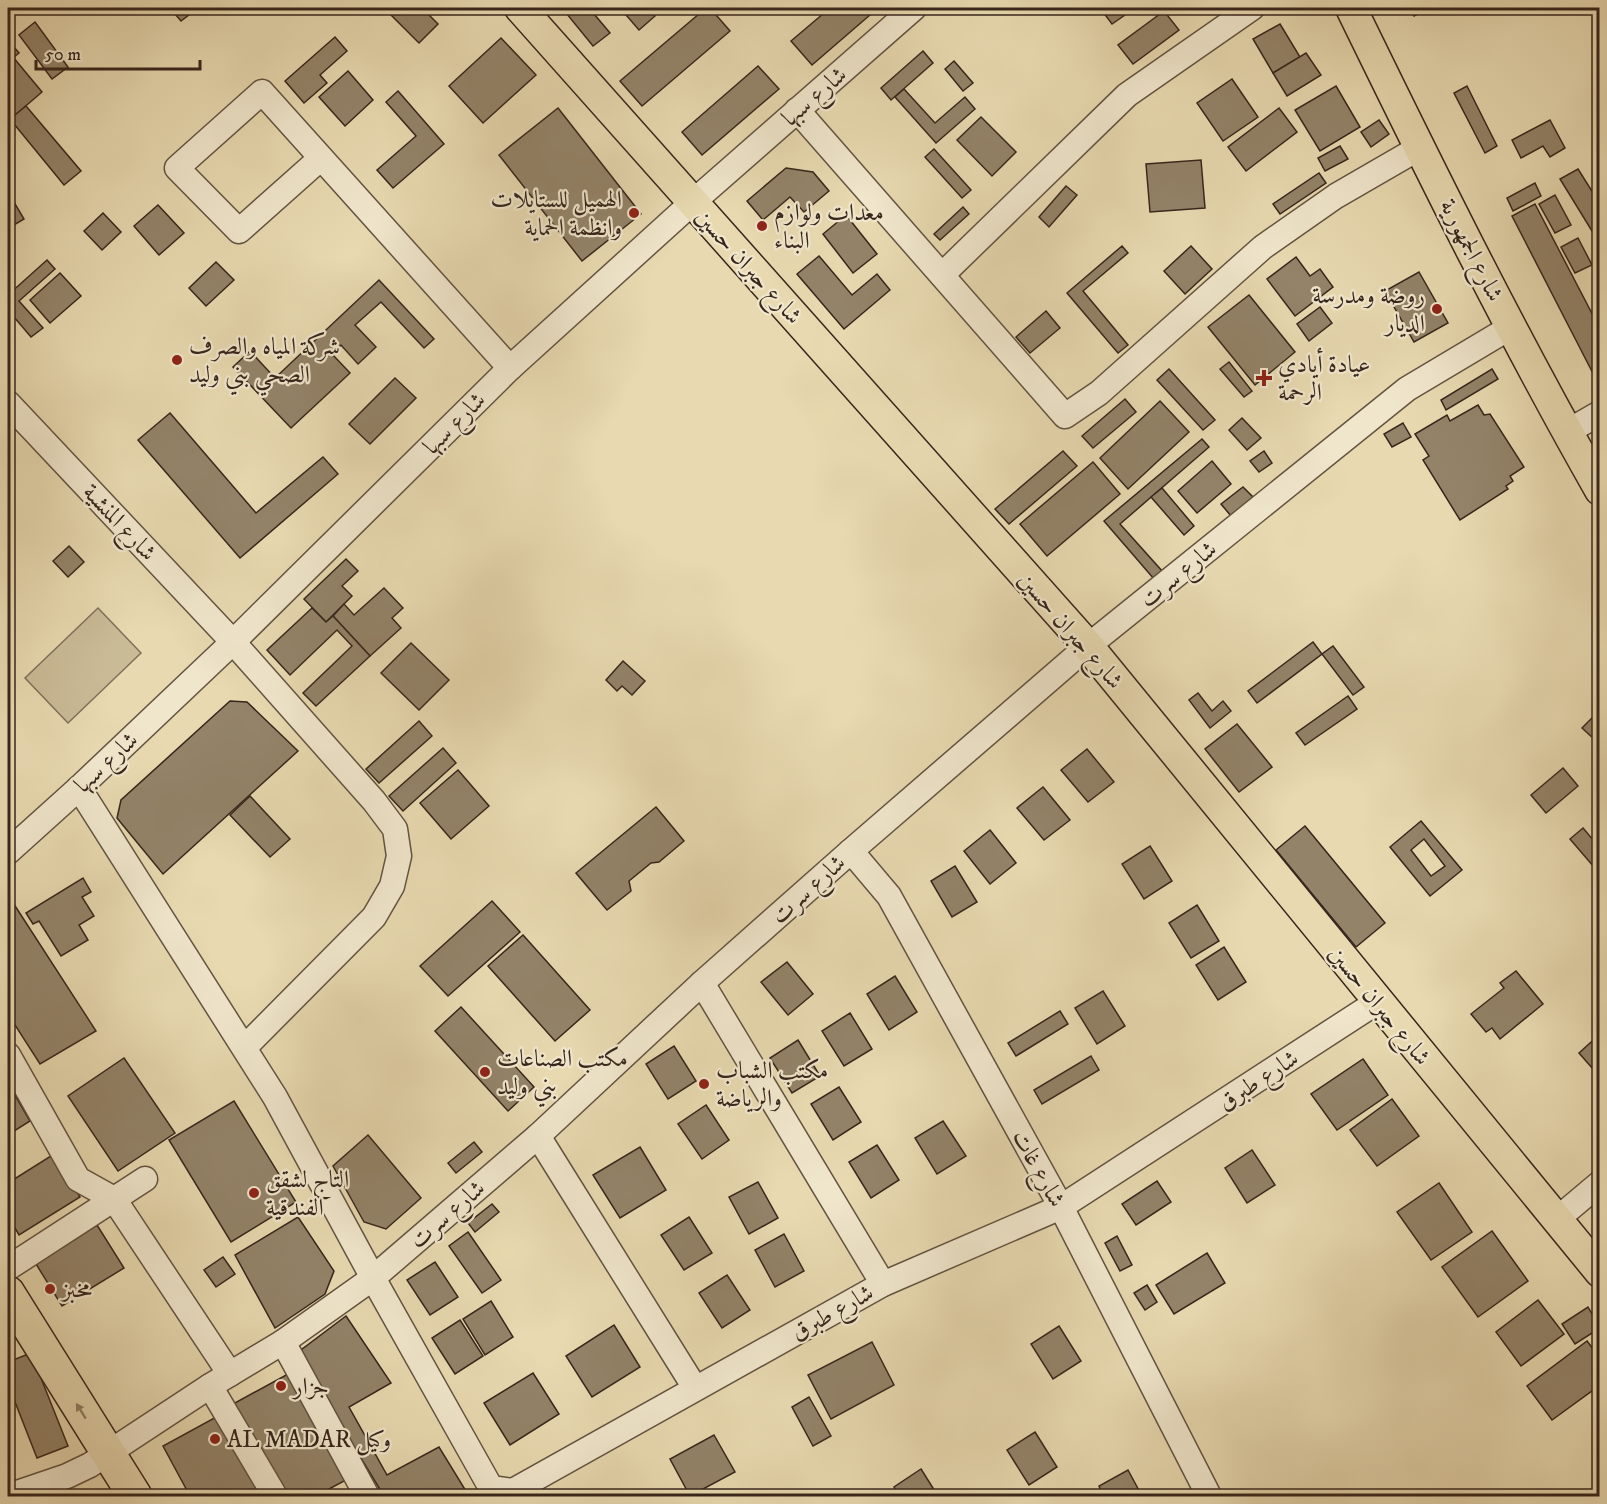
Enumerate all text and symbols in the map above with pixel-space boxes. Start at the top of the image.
scale bar [36,33,200,71]
text: 50 m [45,44,81,66]
street label: شارع سبها [776,60,856,136]
place label: الهميل للستايلات وانظمة الحماية [491,185,622,243]
street label: شارع الجمهورية [1429,194,1510,309]
place label: معدات ولوازم البناء [774,198,884,256]
street label: شارع جبران حسين [685,202,808,334]
marker: الهميل للستايلات وانظمة الحماية [627,206,641,220]
marker: معدات ولوازم البناء [755,219,769,233]
place label: روضة ومدرسة الديار [1312,281,1425,339]
marker: روضة ومدرسة الديار [1430,302,1444,316]
place label: شركة المياه والصرف الصحي بني وليد [189,331,340,397]
place label: عيادة أيادي الرحمة [1278,347,1370,408]
marker: شركة المياه والصرف الصحي بني وليد [170,353,184,367]
marker: عيادة أيادي الرحمة [1255,369,1273,387]
street label: شارع سبها [417,386,495,464]
street label: شارع المنشية [73,478,163,570]
street label: شارع سرت [1134,535,1226,618]
street label: شارع جبران حسين [1008,566,1130,698]
street label: شارع سبها [68,726,148,803]
street label: شارع سرت [765,848,855,934]
street label: شارع جبران حسين [1318,939,1437,1074]
place label: مكتب الصناعات بني وليد [497,1044,628,1108]
street label: شارع طبرق [1213,1044,1307,1121]
place label: مكتب الشباب والرياضة [716,1056,828,1114]
marker: مكتب الصناعات بني وليد [478,1065,492,1079]
marker: مكتب الشباب والرياضة [697,1077,711,1091]
street label: شارع غات [1001,1125,1072,1214]
place label: التاج لشقق الفندقية [266,1165,349,1223]
street label: شارع سرت [404,1174,494,1259]
marker: التاج لشقق الفندقية [247,1186,261,1200]
place label: مخبز [59,1275,92,1305]
street label: شارع طبرق [786,1278,881,1351]
marker: مخبز [43,1282,57,1296]
place label: جزار [291,1372,329,1402]
marker: جزار [274,1379,288,1393]
one-way arrow [76,1403,87,1419]
place label: AL MADAR وكيل [227,1425,391,1456]
marker: AL MADAR وكيل [208,1432,222,1446]

